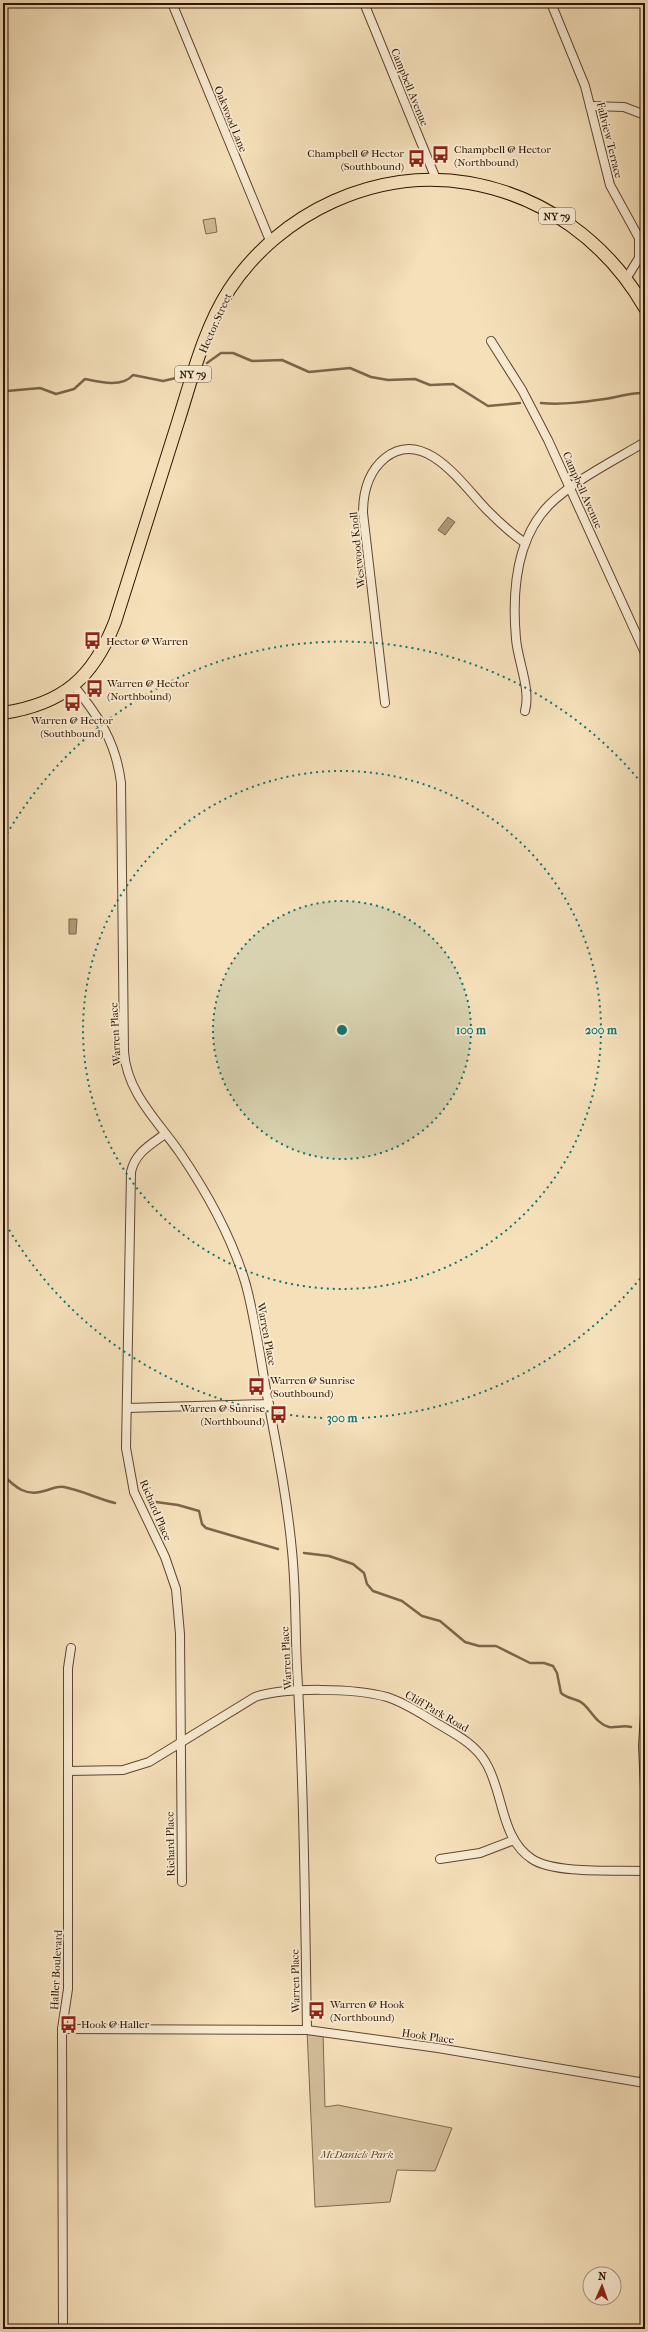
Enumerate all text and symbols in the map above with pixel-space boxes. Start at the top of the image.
street label: Campbell Avenue [388,46,431,128]
street label: Oakwood Lane [211,84,250,155]
street label: Fallview Terrace [594,101,625,180]
place label: Champbell @ Hector (Northbound) [454,143,551,169]
bus stop icon: Champbell @ Hector (Northbound) [431,145,451,165]
place label: Champbell @ Hector (Southbound) [307,147,404,173]
bus stop icon: Champbell @ Hector (Southbound) [407,149,427,169]
road number: NY 79 [539,208,575,224]
street label: Hector Street [196,291,235,355]
road number: NY 79 [175,366,211,382]
street label: Campbell Avenue [560,450,606,531]
street label: Westwood Knoll [347,511,368,590]
bus stop icon: Hector @ Warren [83,631,103,651]
place label: Hector @ Warren [106,635,189,648]
place label: Warren @ Hector (Northbound) [106,677,189,703]
bus stop icon: Warren @ Hector (Northbound) [84,679,104,699]
bus stop icon: Warren @ Hector (Southbound) [62,692,82,712]
place label: Warren @ Hector (Southbound) [30,714,113,740]
street label: Warren Place [107,1001,124,1067]
centre of rings [335,1023,349,1037]
text: 100 m [456,1023,487,1037]
text: 200 m [585,1023,618,1037]
street label: Warren Place [254,1301,279,1367]
place label: Warren @ Sunrise (Southbound) [269,1374,355,1400]
bus stop icon: Warren @ Sunrise (Southbound) [247,1376,267,1396]
place label: Warren @ Sunrise (Northbound) [179,1402,266,1428]
bus stop icon: Warren @ Sunrise (Northbound) [268,1404,288,1424]
text: 300 m [327,1411,358,1426]
street label: Richard Place [137,1478,174,1543]
street label: Warren Place [278,1625,295,1691]
street label: Cliff Park Road [403,1688,472,1735]
street label: Richard Place [163,1811,178,1877]
street label: Haller Boulevard [48,1929,65,2011]
street label: Warren Place [288,1948,303,2014]
place label: Warren @ Hook (Northbound) [329,1998,405,2024]
bus stop icon: Warren @ Hook (Northbound) [307,2000,327,2020]
bus stop icon: Hook @ Haller [58,2014,78,2034]
place label: Hook @ Haller [81,2018,149,2031]
street label: Hook Place [401,2026,455,2047]
park label: McDaniels Park [319,2148,394,2161]
north arrow [582,2266,622,2306]
text: N [598,2270,607,2283]

